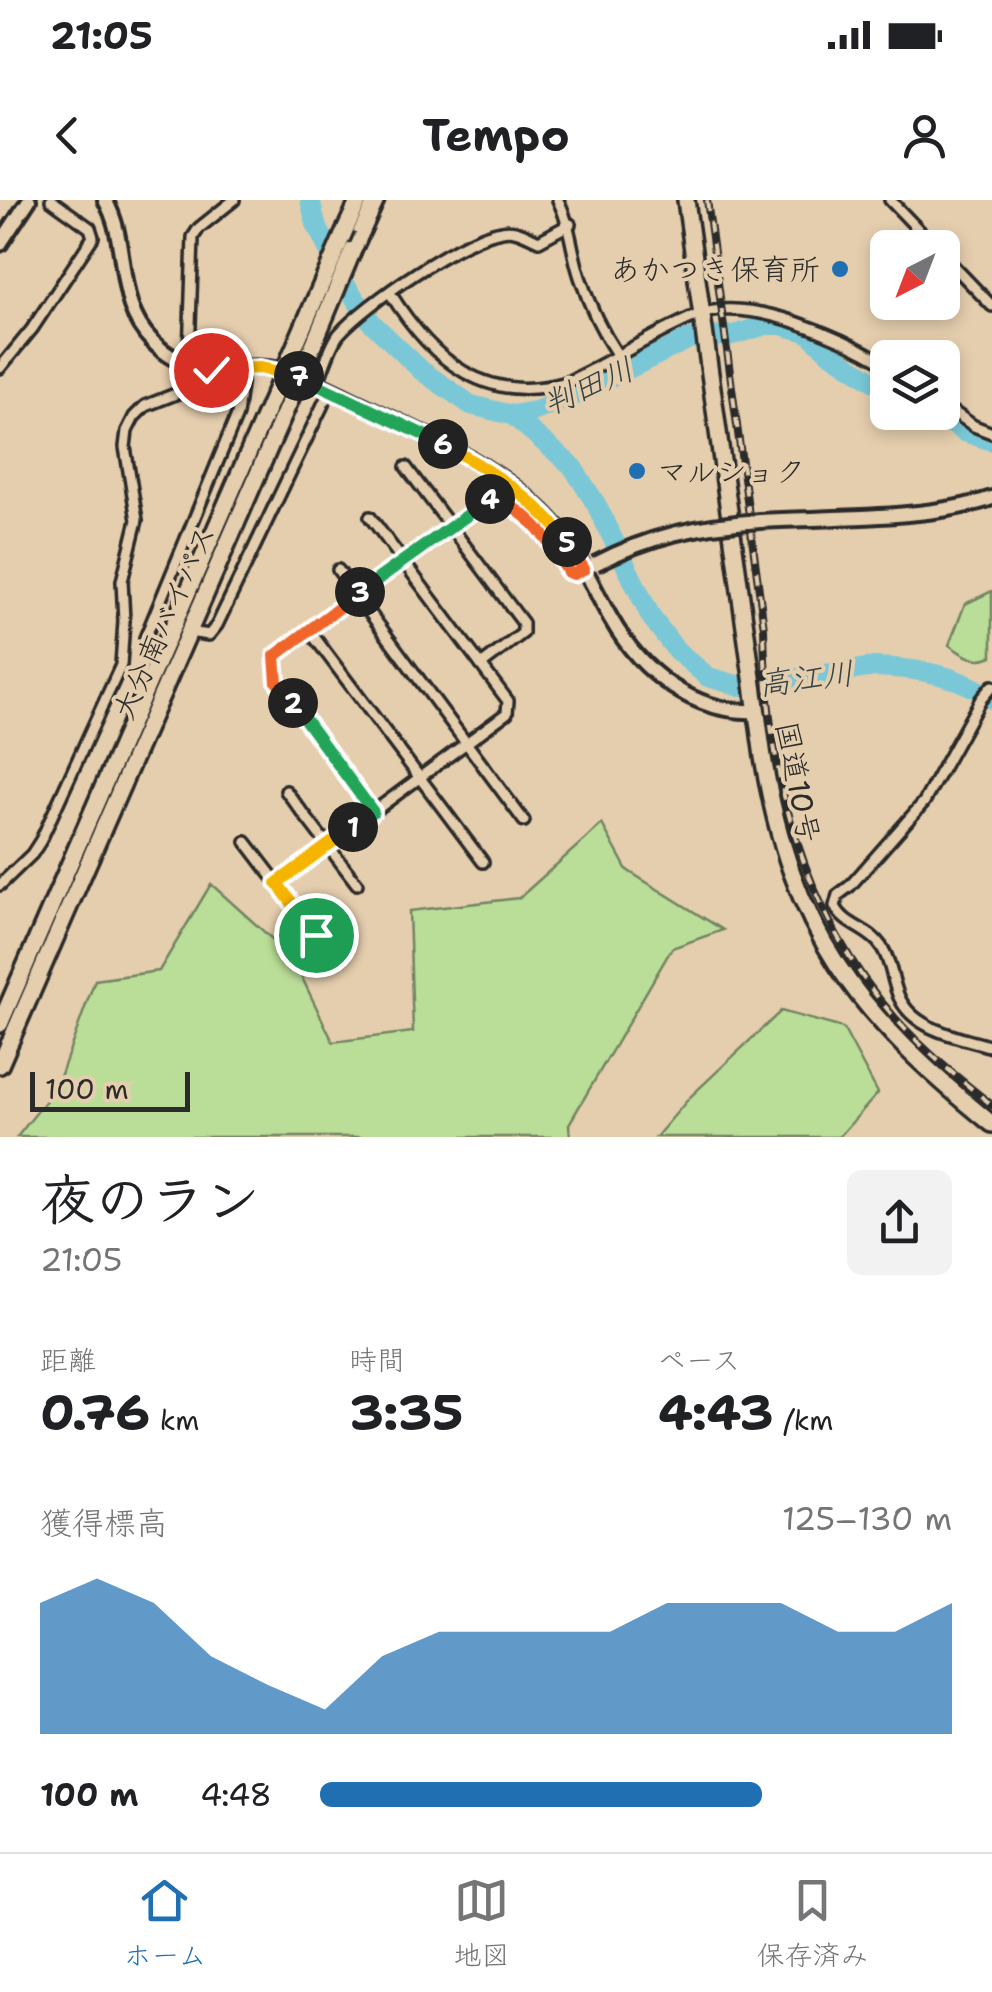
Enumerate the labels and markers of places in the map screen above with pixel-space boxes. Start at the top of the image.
place label: あかつき保育所 [610,249,820,290]
marker: あかつき保育所 [829,258,851,280]
pin [169,328,254,413]
pin: 7 [274,351,324,401]
pin: 6 [418,419,468,469]
place label: マルショク [657,451,805,492]
marker: マルショク [626,460,648,482]
pin: 4 [465,474,515,524]
pin: 5 [542,517,592,567]
pin: 3 [335,567,385,617]
pin: 2 [268,678,318,728]
pin: 1 [328,802,378,852]
pin [274,893,359,978]

